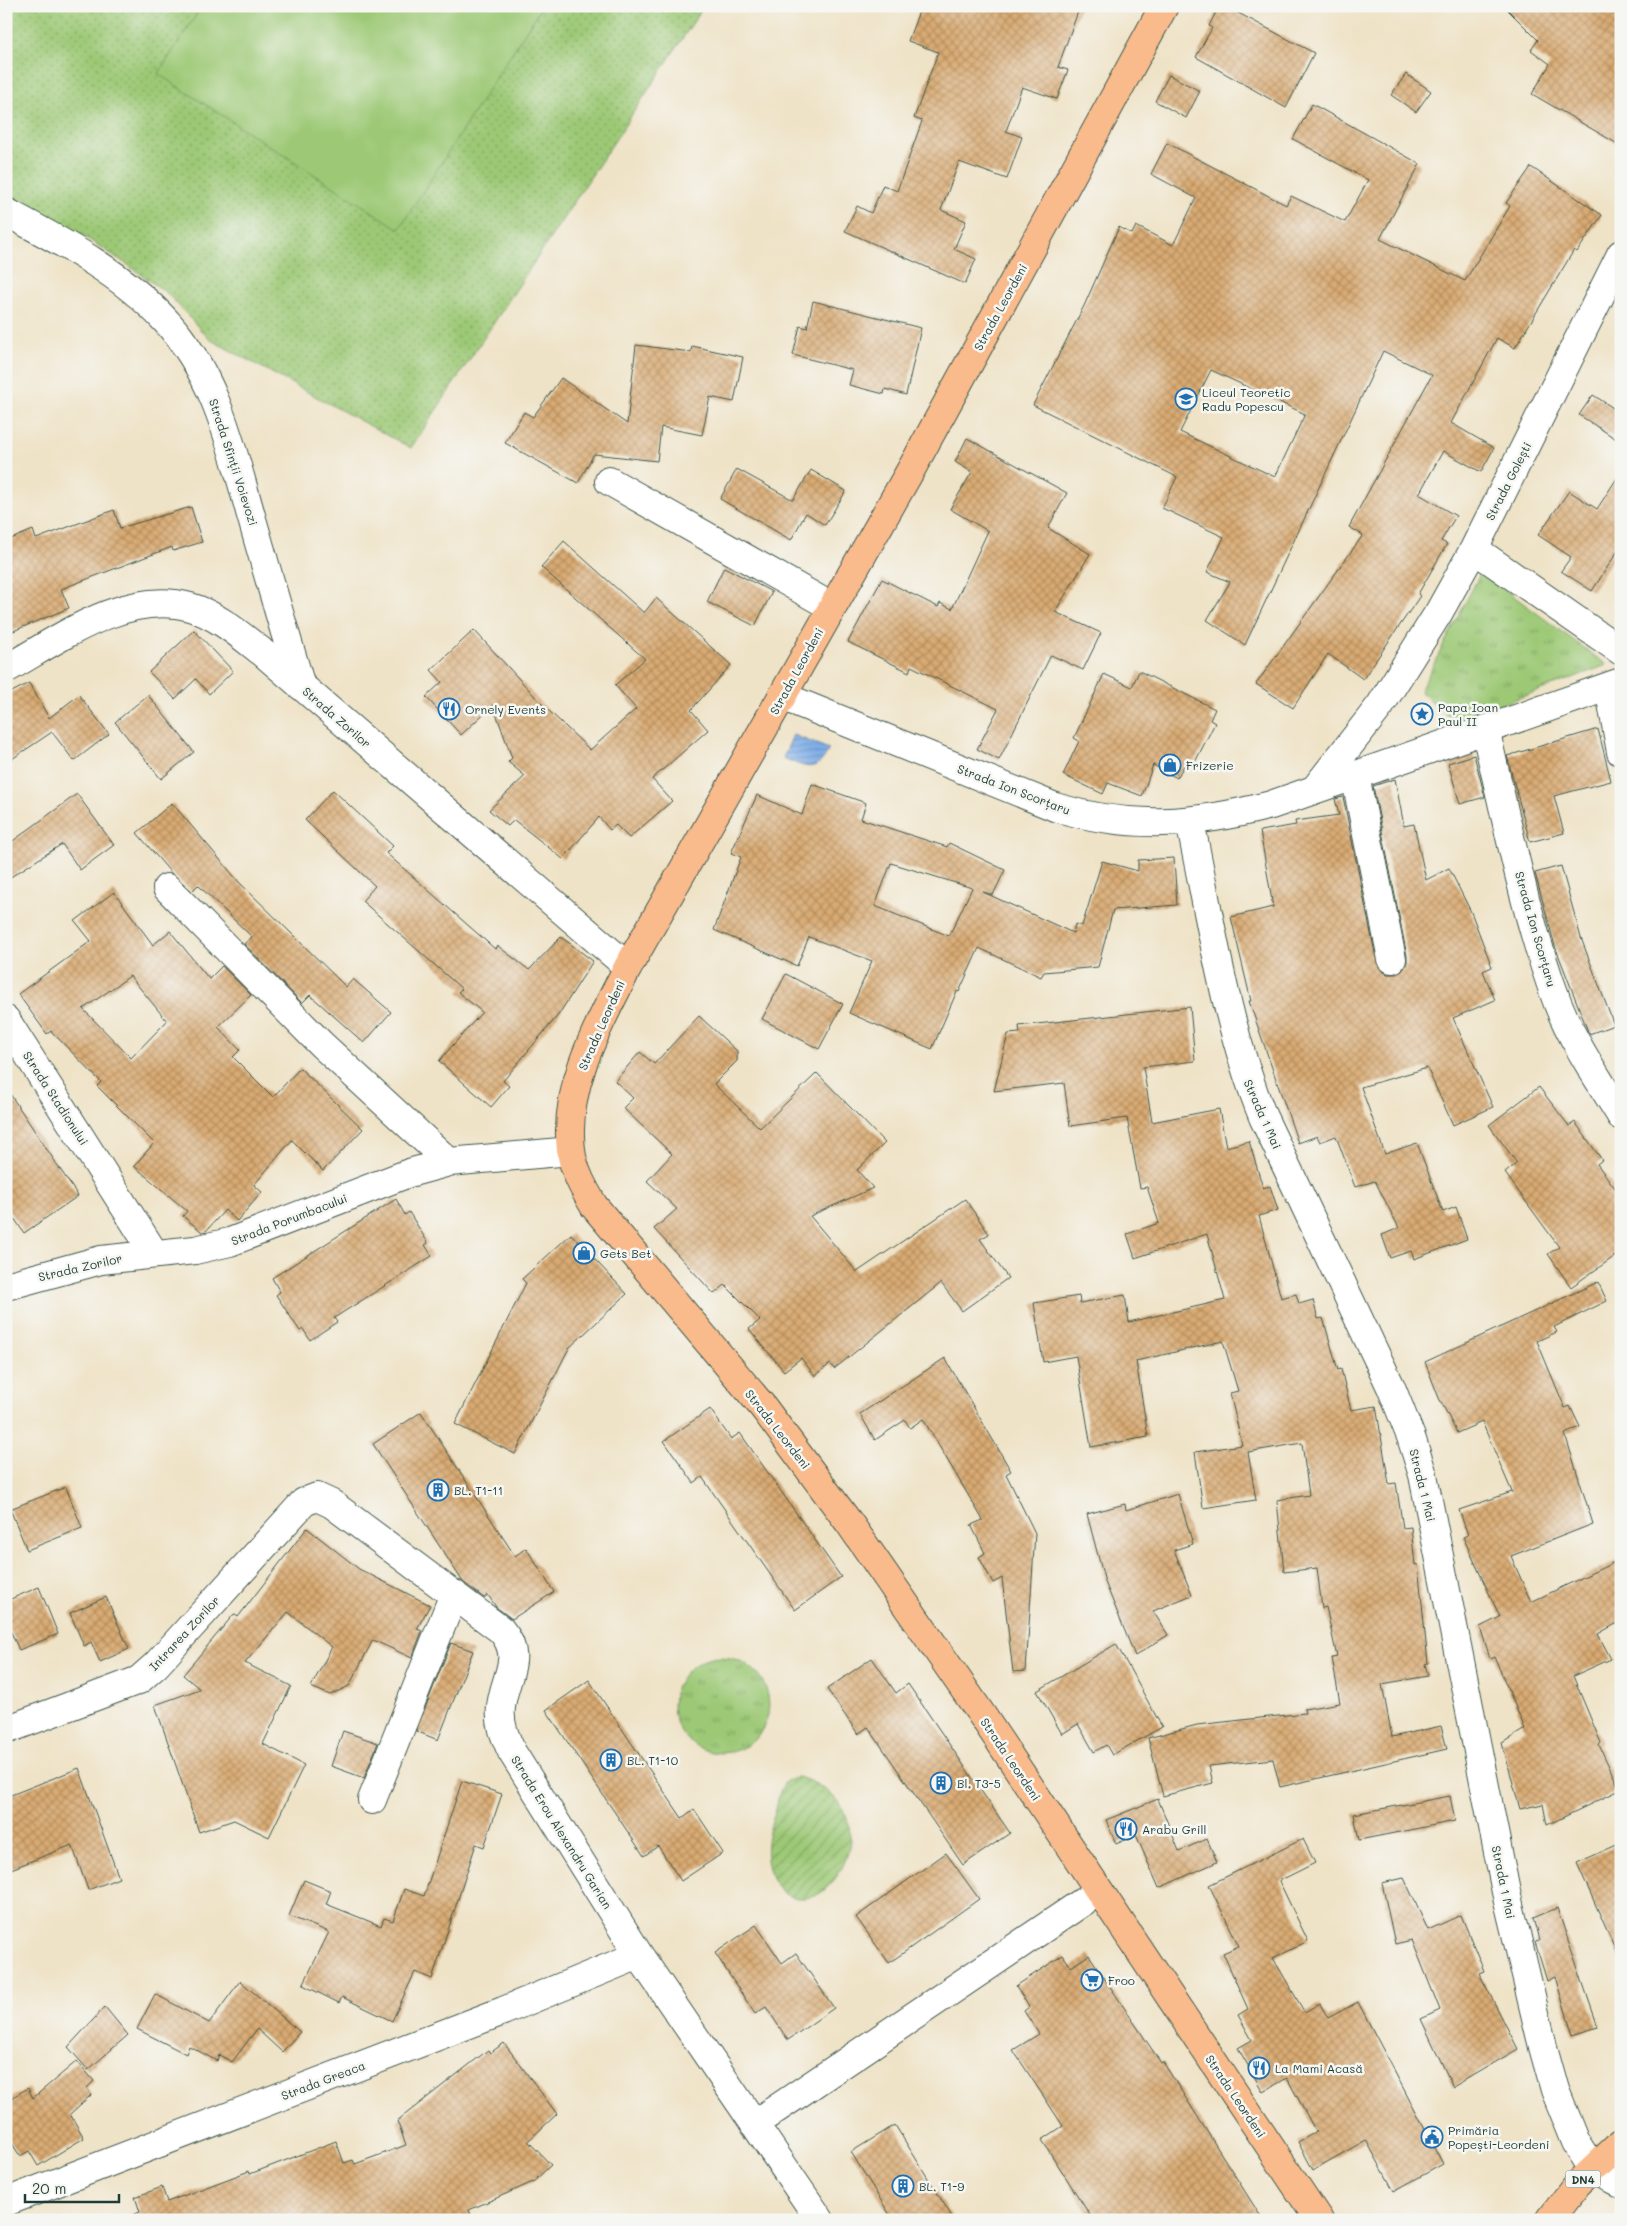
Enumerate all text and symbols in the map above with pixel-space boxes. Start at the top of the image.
street label: Strada Leordeni [970,261,1030,353]
place label: Liceul Teoretic Radu Popescu [1202,384,1291,414]
school or university icon: Liceul Teoretic Radu Popescu [1174,387,1198,411]
street label: Strada Sfinții Voievozi [206,397,262,527]
street label: Strada Golești [1481,439,1535,523]
street label: Strada Leordeni [766,625,826,717]
street label: Strada Zorilor [299,683,375,751]
restaurant icon: Ornely Events [437,697,461,721]
place label: Papa Ioan Paul II [1438,699,1498,729]
place label: Ornely Events [465,701,546,717]
place icon: Papa Ioan Paul II [1410,702,1434,726]
shop icon: Frizerie [1158,753,1182,777]
place label: Frizerie [1186,757,1234,773]
street label: Strada Ion Scorțaru [955,760,1073,818]
street label: Strada Ion Scorțaru [1512,869,1560,989]
street label: Strada Leordeni [574,978,628,1072]
street label: Strada Stadionului [20,1048,92,1148]
street label: Strada 1 Mai [1241,1077,1285,1151]
street label: Strada Porumbacului [229,1189,349,1249]
shop icon: Gets Bet [572,1241,596,1265]
place label: Gets Bet [600,1245,651,1261]
street label: Strada Zorilor [37,1250,123,1284]
street label: Strada Leordeni [742,1386,814,1472]
street label: Strada 1 Mai [1406,1447,1440,1523]
building icon: BL. T1-11 [426,1478,450,1502]
place label: BL. T1-11 [454,1482,503,1498]
street label: Intrarea Zorilor [145,1592,223,1674]
street label: Strada Leordeni [977,1714,1045,1804]
building icon: BL. T1-10 [599,1748,623,1772]
street label: Strada Erou Alexandru Garian [508,1752,616,1912]
place label: BL. T1-10 [627,1752,679,1768]
building icon: Bl. T3-5 [929,1771,953,1795]
place label: Bl. T3-5 [957,1775,1001,1791]
restaurant icon: Arabu Grill [1114,1817,1138,1841]
place label: Arabu Grill [1142,1821,1206,1837]
street label: Strada 1 Mai [1488,1844,1520,1920]
supermarket icon: Froo [1080,1968,1104,1992]
place label: Froo [1108,1972,1135,1988]
street label: Strada Leordeni [1202,2051,1270,2141]
restaurant icon: La Mami Acasă [1247,2056,1271,2080]
street label: Strada Greaca [279,2057,367,2103]
place label: La Mami Acasă [1275,2060,1363,2076]
place label: Primăria Popești-Leordeni [1448,2122,1549,2152]
public building icon: Primăria Popești-Leordeni [1420,2125,1444,2149]
road number: DN4 [1566,2170,1600,2188]
scale bar [25,2171,119,2203]
building icon: BL. T1-9 [891,2174,915,2198]
text: 20 m [32,2178,66,2198]
place label: BL. T1-9 [919,2178,964,2194]

